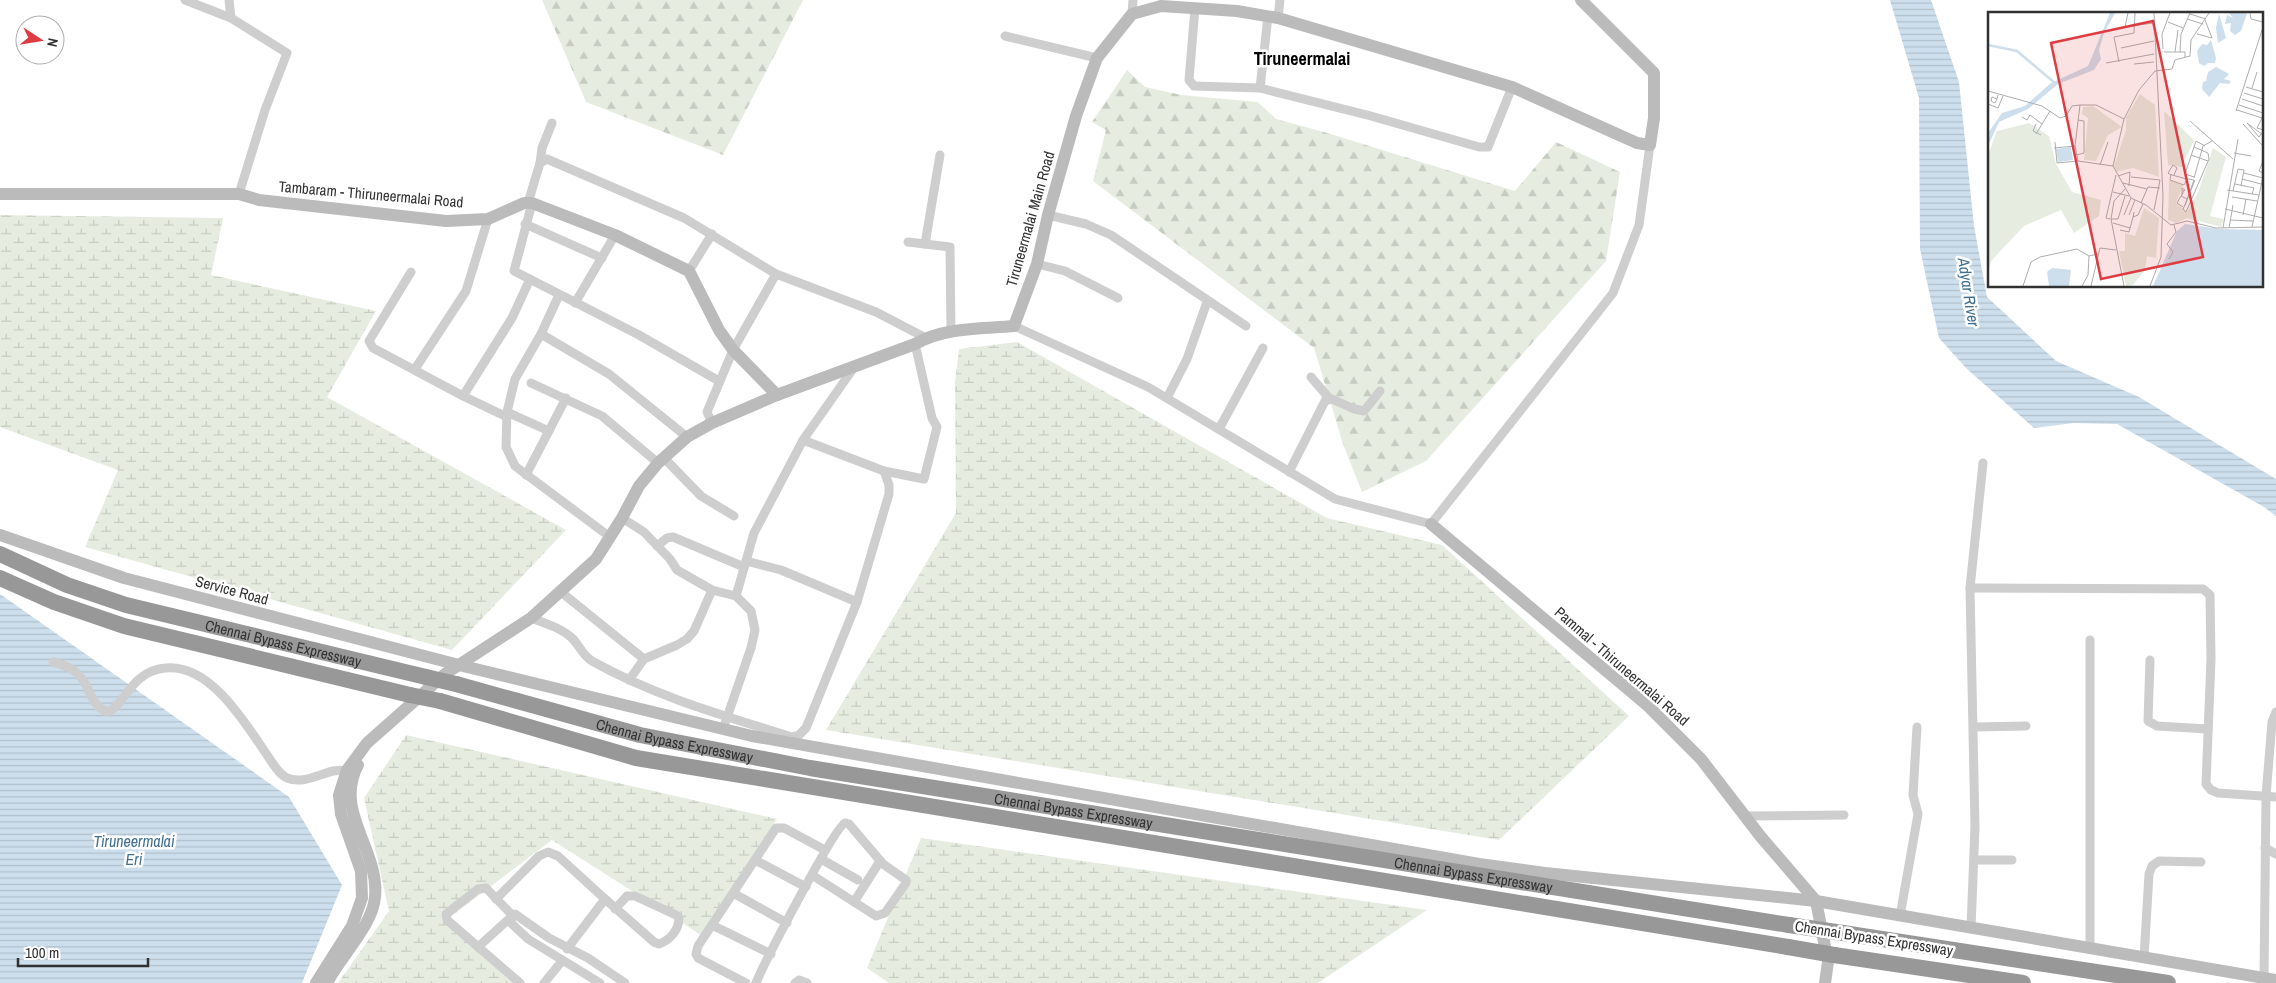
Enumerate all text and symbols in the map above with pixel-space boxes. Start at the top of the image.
inset map [1988,12,2264,288]
north arrow [15,15,65,65]
text: N [43,37,62,49]
district label: Tiruneermalai [1254,46,1350,71]
street label: Tiruneermalai Main Road [1001,149,1059,289]
street label: Tambaram - Thiruneermalai Road [278,175,464,213]
water label: Adyar River [1953,255,1985,329]
street label: Service Road [193,570,271,610]
street label: Pammal - Thiruneermalai Road [1550,602,1694,730]
street label: Chennai Bypass Expressway [203,614,365,672]
street label: Chennai Bypass Expressway [594,713,756,767]
street label: Chennai Bypass Expressway [993,787,1155,833]
water label: Tiruneermalai Eri [93,830,175,870]
street label: Chennai Bypass Expressway [1393,851,1555,898]
street label: Chennai Bypass Expressway [1793,915,1955,961]
scale bar [18,936,148,968]
text: 100 m [25,942,59,963]

